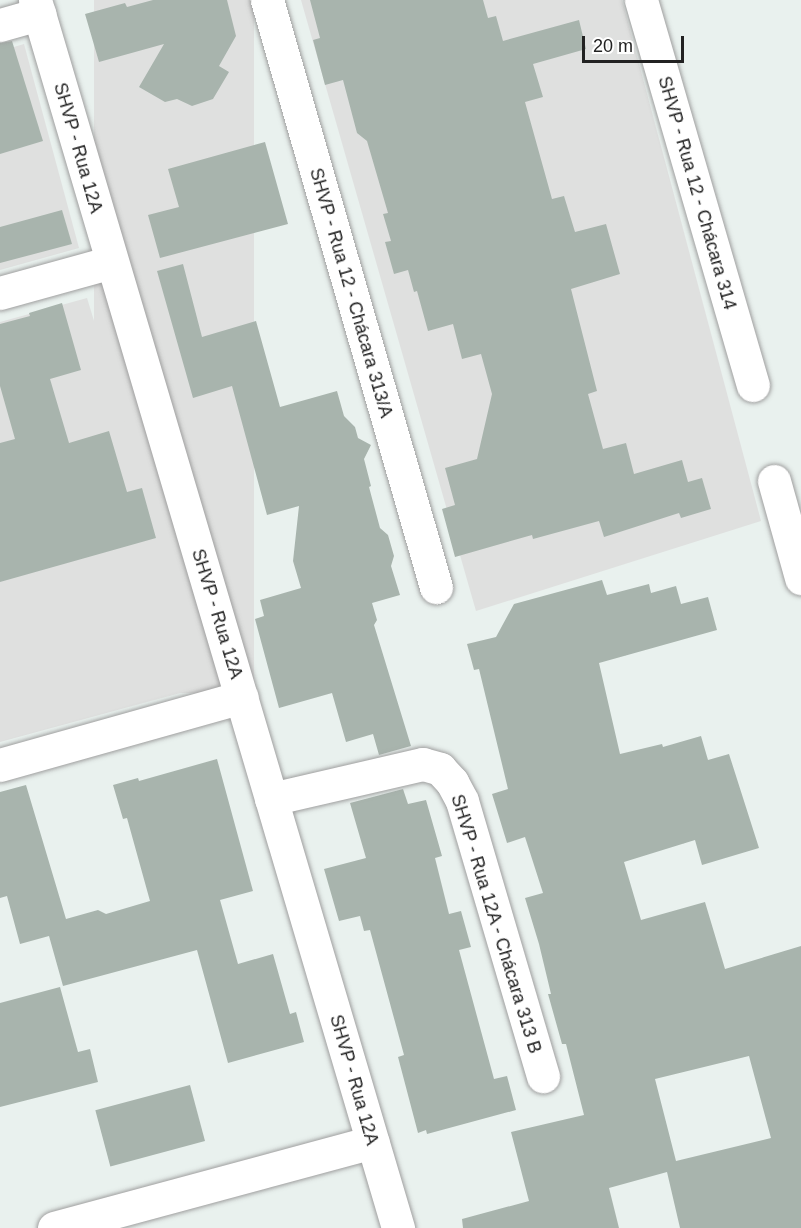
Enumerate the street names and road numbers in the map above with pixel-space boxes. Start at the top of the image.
street label: SHVP - Rua 12 - Chácara 314 [653,74,741,312]
street label: SHVP - Rua 12A [49,80,107,216]
street label: SHVP - Rua 12 - Chácara 313/A [305,165,397,421]
street label: SHVP - Rua 12A [187,546,247,682]
street label: SHVP - Rua 12A - Chácara 313 B [446,791,546,1057]
street label: SHVP - Rua 12A [325,1012,383,1148]

